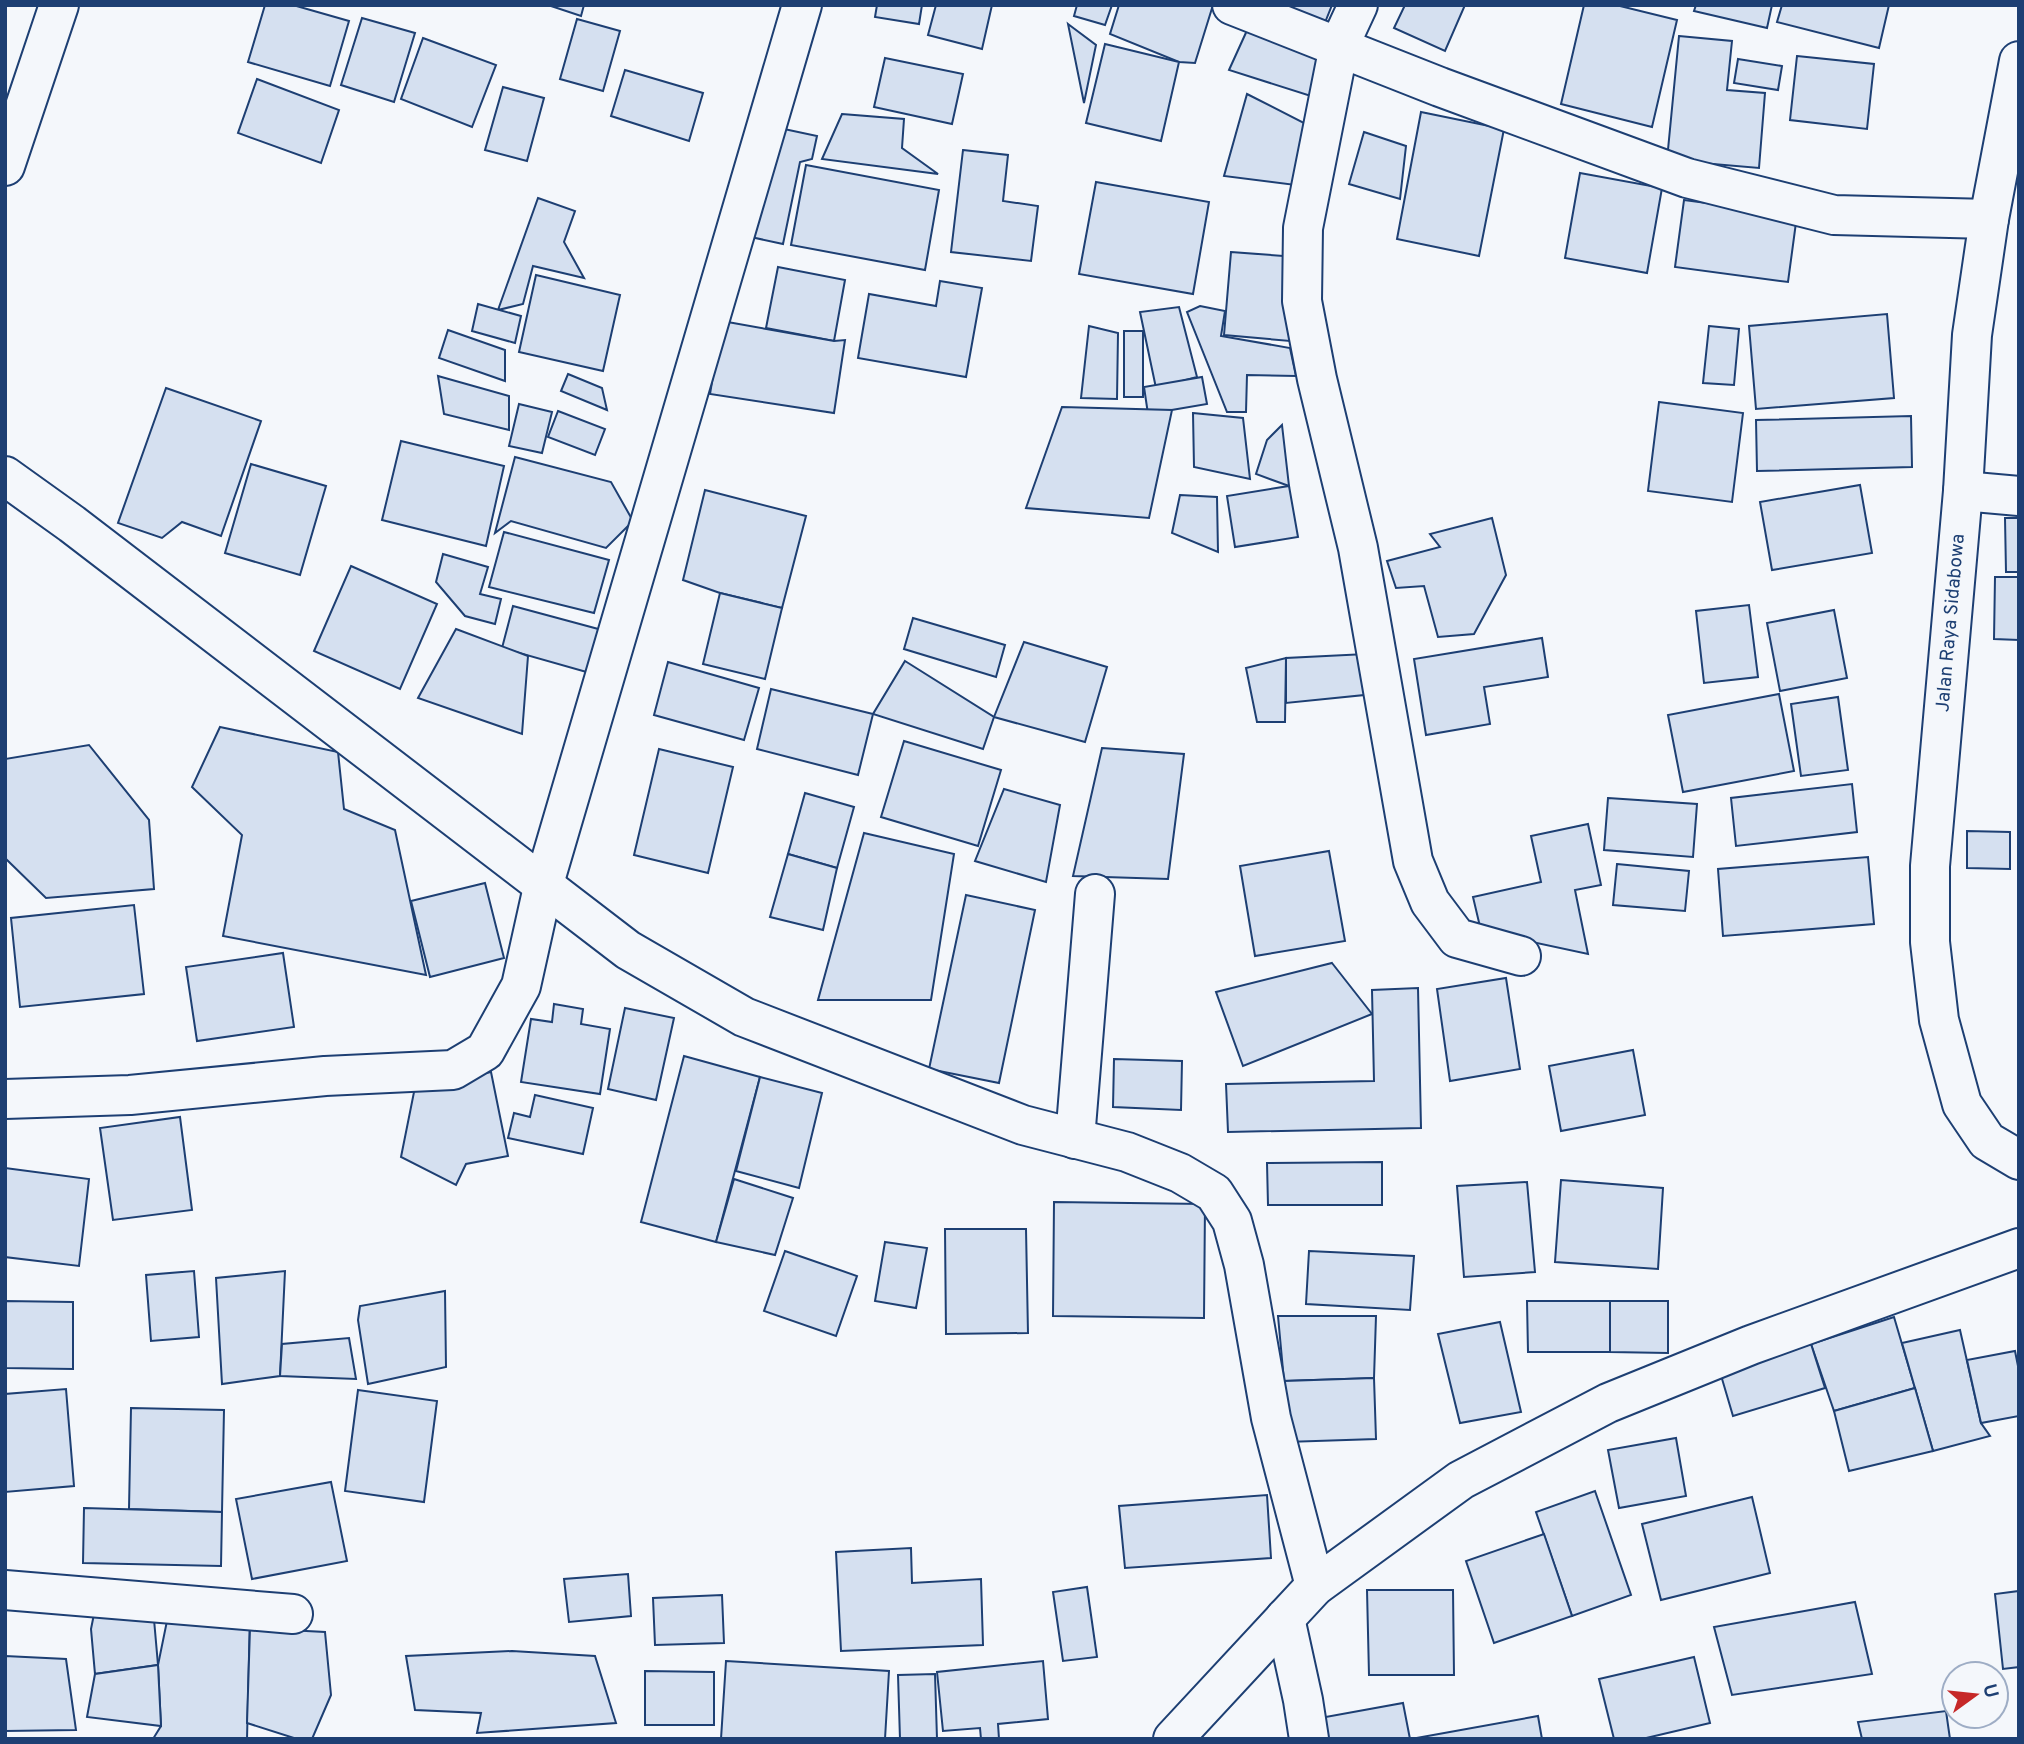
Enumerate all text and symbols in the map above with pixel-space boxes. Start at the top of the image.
street label: Jalan Raya Sidabowa [1931,533,1971,713]
north arrow [1940,1660,2010,1730]
text: U [1976,1681,2003,1701]

